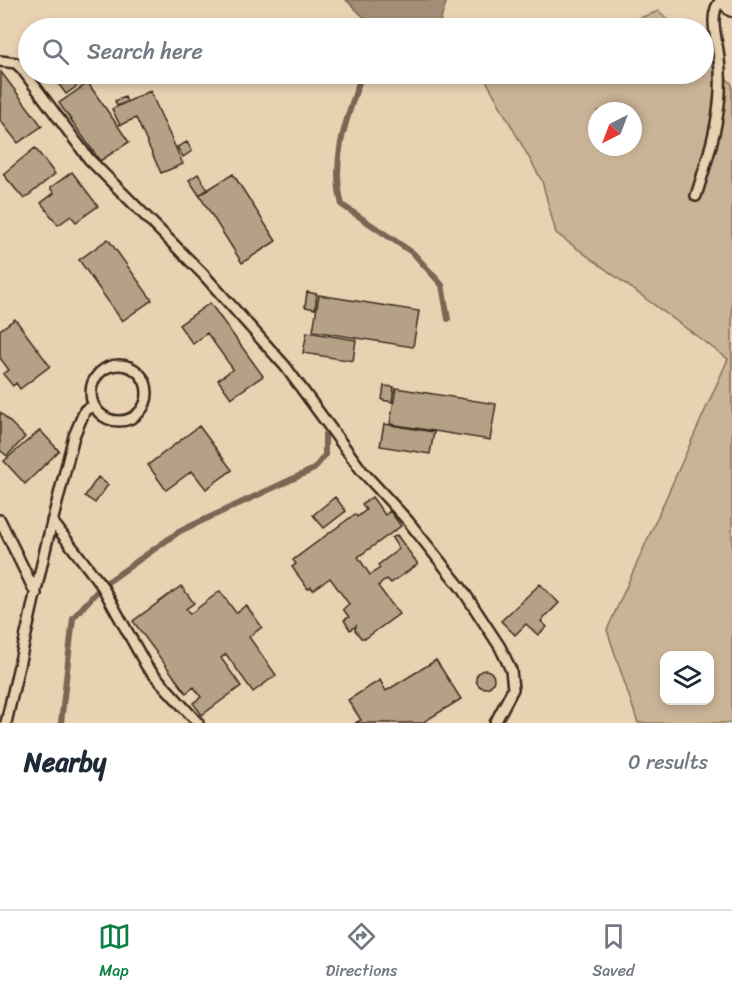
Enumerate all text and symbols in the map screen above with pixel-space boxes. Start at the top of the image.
search box [18,18,714,84]
text: Search here [87,32,203,71]
icon: search [39,35,72,68]
north arrow [588,102,642,156]
map controls [660,651,714,705]
button: layers [660,651,714,705]
text: Nearby [24,739,106,785]
text: 0 results [628,745,708,780]
tab: Map [98,920,131,985]
tab: Directions [326,920,397,985]
tab: Saved [592,920,634,985]

